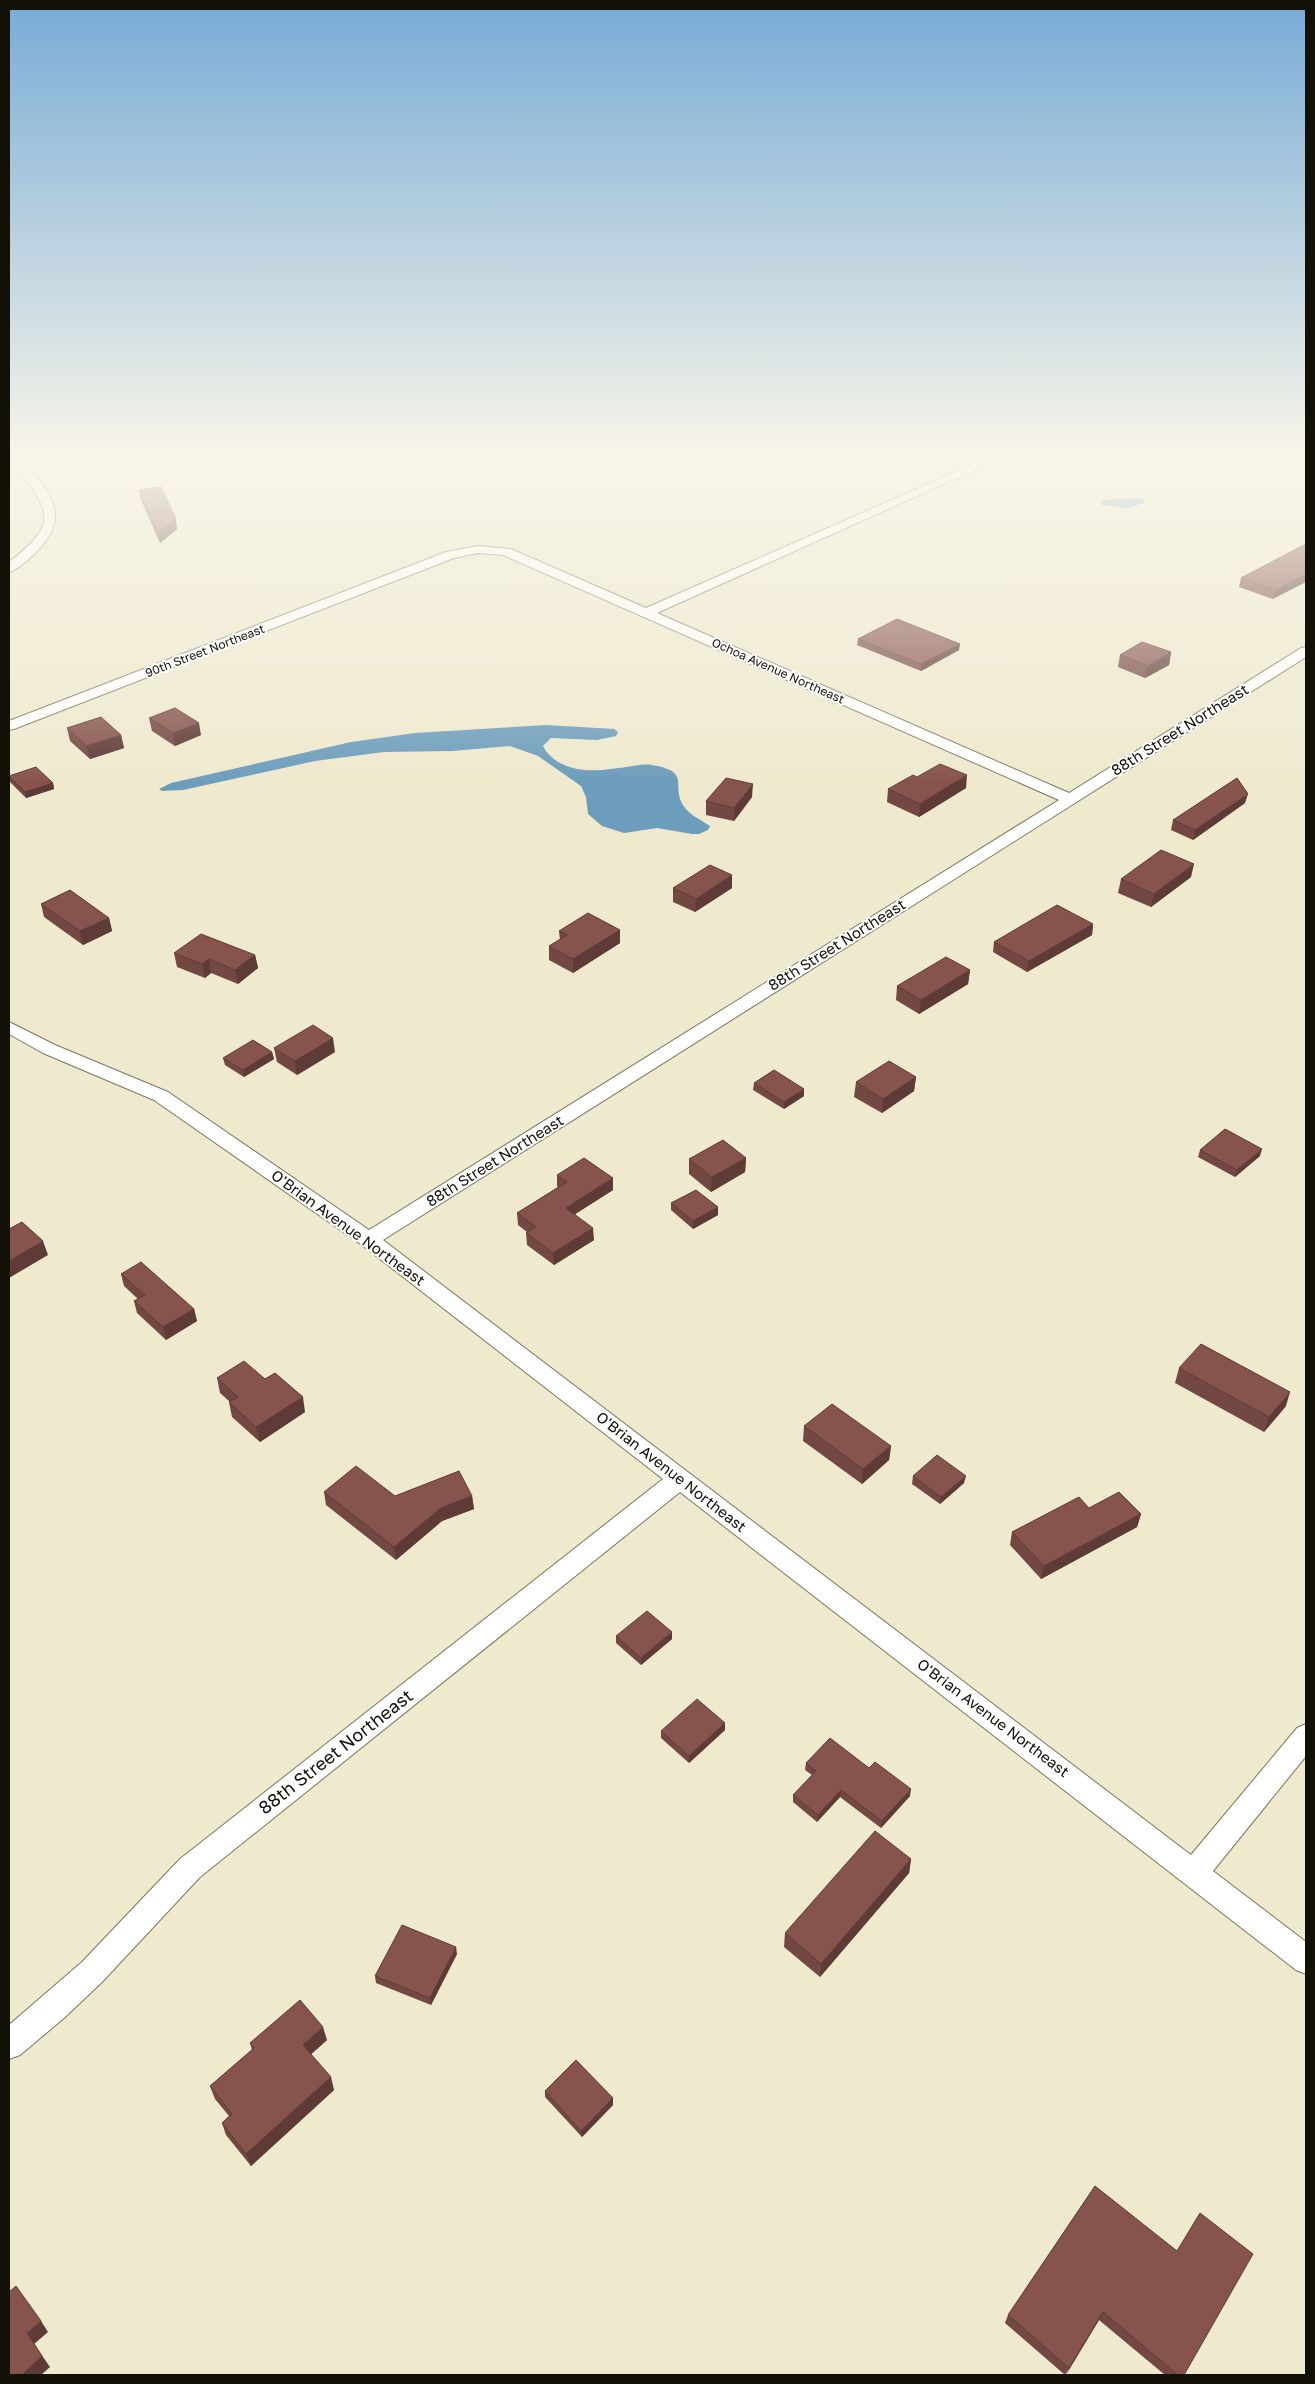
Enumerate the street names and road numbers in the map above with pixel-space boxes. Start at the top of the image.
street label: 90th Street Northeast [143,621,267,680]
street label: Ochoa Avenue Northeast [710,635,847,707]
street label: 88th Street Northeast [1108,680,1251,779]
street label: 88th Street Northeast [765,895,908,994]
street label: 88th Street Northeast [423,1111,566,1210]
street label: O'Brian Avenue Northeast [268,1165,429,1289]
street label: O'Brian Avenue Northeast [593,1407,750,1535]
street label: O'Brian Avenue Northeast [914,1654,1073,1780]
street label: 88th Street Northeast [254,1684,417,1818]

